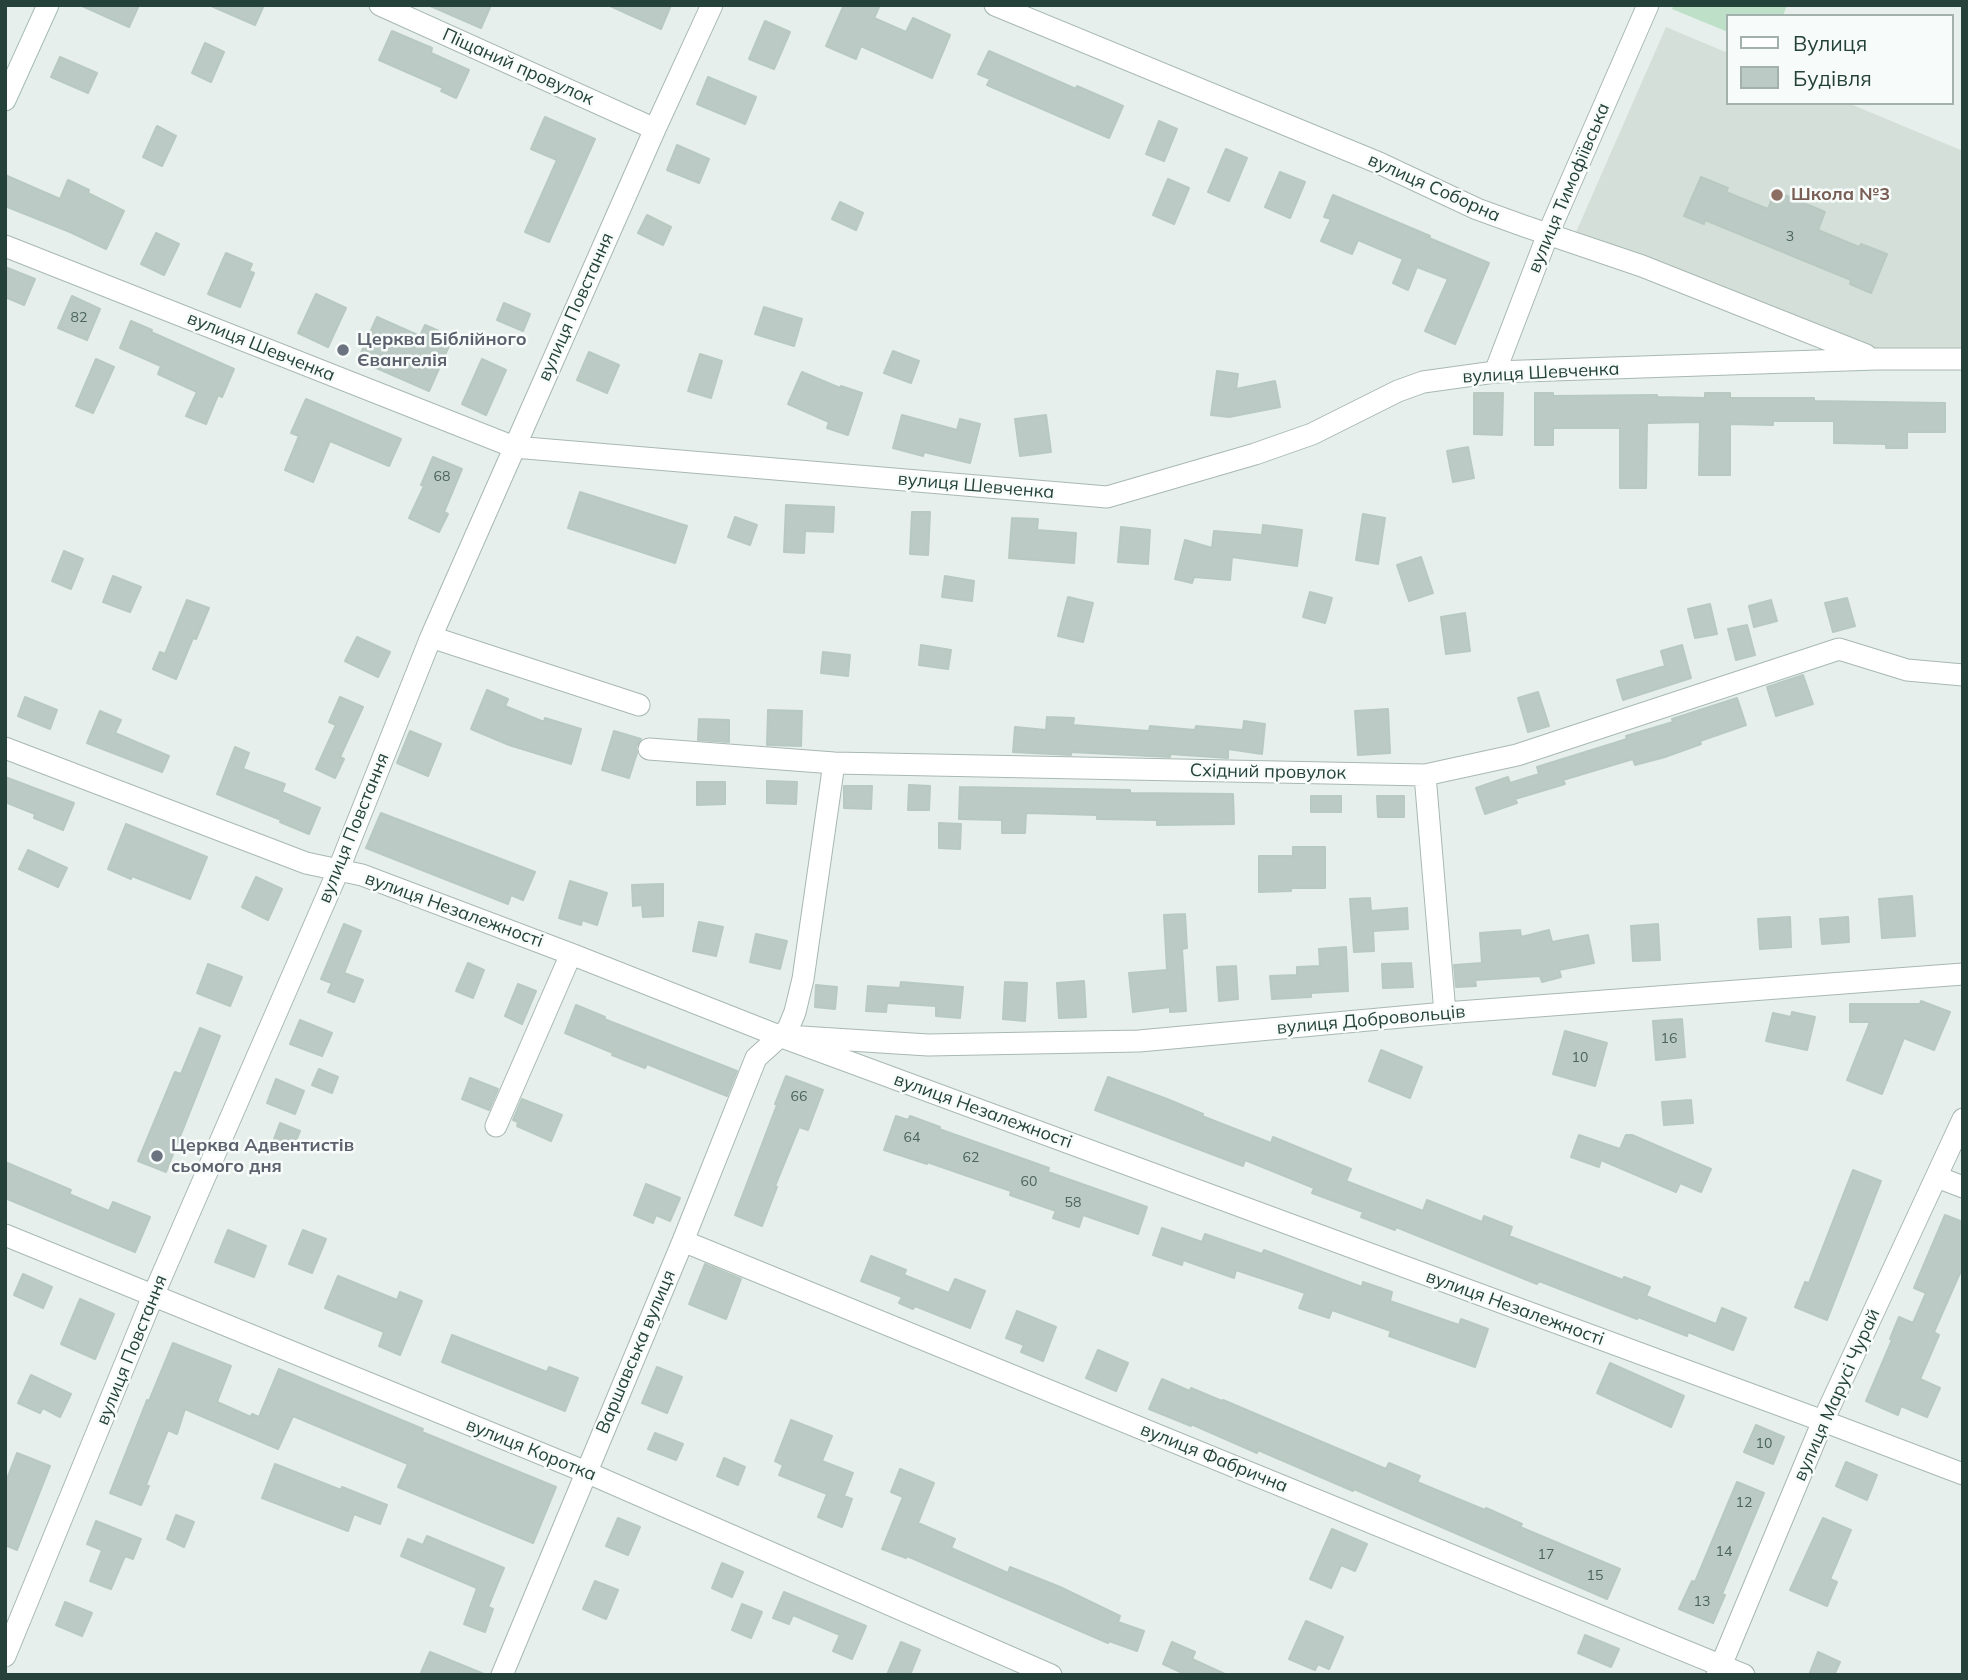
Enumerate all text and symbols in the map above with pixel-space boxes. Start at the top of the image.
legend [1727,14,1954,105]
street label: Піщаний провулок [439,24,597,110]
text: Вулиця [1793,30,1867,56]
text: Будівля [1793,65,1872,91]
street label: вулиця Тимофіївська [1523,100,1615,276]
street label: вулиця Соборна [1365,149,1503,227]
place label: Школа №3 [1791,184,1890,206]
marker: Школа №3 [1769,187,1785,203]
house number: 3 [1786,229,1794,245]
street label: вулиця Повстання [534,230,618,384]
street label: вулиця Шевченка [184,308,338,386]
house number: 82 [71,310,87,326]
place label: Церква Біблійного Євангелія [357,329,527,372]
marker: Церква Біблійного Євангелія [335,342,351,358]
street label: вулиця Шевченка [1462,358,1620,388]
street label: вулиця Шевченка [897,468,1055,504]
house number: 68 [434,469,450,485]
street label: вулиця Повстання [314,750,394,906]
street label: Східний провулок [1190,760,1346,784]
street label: вулиця Незалежності [362,868,546,952]
street label: вулиця Добровольців [1276,1001,1466,1039]
house number: 16 [1661,1031,1677,1047]
house number: 10 [1572,1050,1588,1066]
street label: вулиця Незалежності [891,1069,1075,1153]
house number: 66 [791,1089,807,1105]
house number: 64 [904,1130,920,1146]
place label: Церква Адвентистів сьомого дня [171,1135,354,1178]
marker: Церква Адвентистів сьомого дня [149,1148,165,1164]
house number: 62 [963,1150,979,1166]
house number: 60 [1021,1174,1037,1190]
house number: 58 [1065,1195,1081,1211]
street label: вулиця Незалежності [1423,1266,1607,1350]
street label: Варшавська вулиця [592,1267,680,1437]
street label: вулиця Повстання [92,1272,172,1428]
street label: вулиця Марусі Чурай [1789,1306,1885,1484]
street label: вулиця Коротка [463,1414,599,1486]
street label: вулиця Фабрична [1137,1419,1291,1497]
house number: 10 [1756,1436,1772,1452]
house number: 12 [1736,1495,1752,1511]
house number: 14 [1716,1544,1732,1560]
house number: 17 [1538,1547,1554,1563]
house number: 15 [1587,1568,1603,1584]
house number: 13 [1694,1594,1710,1610]

